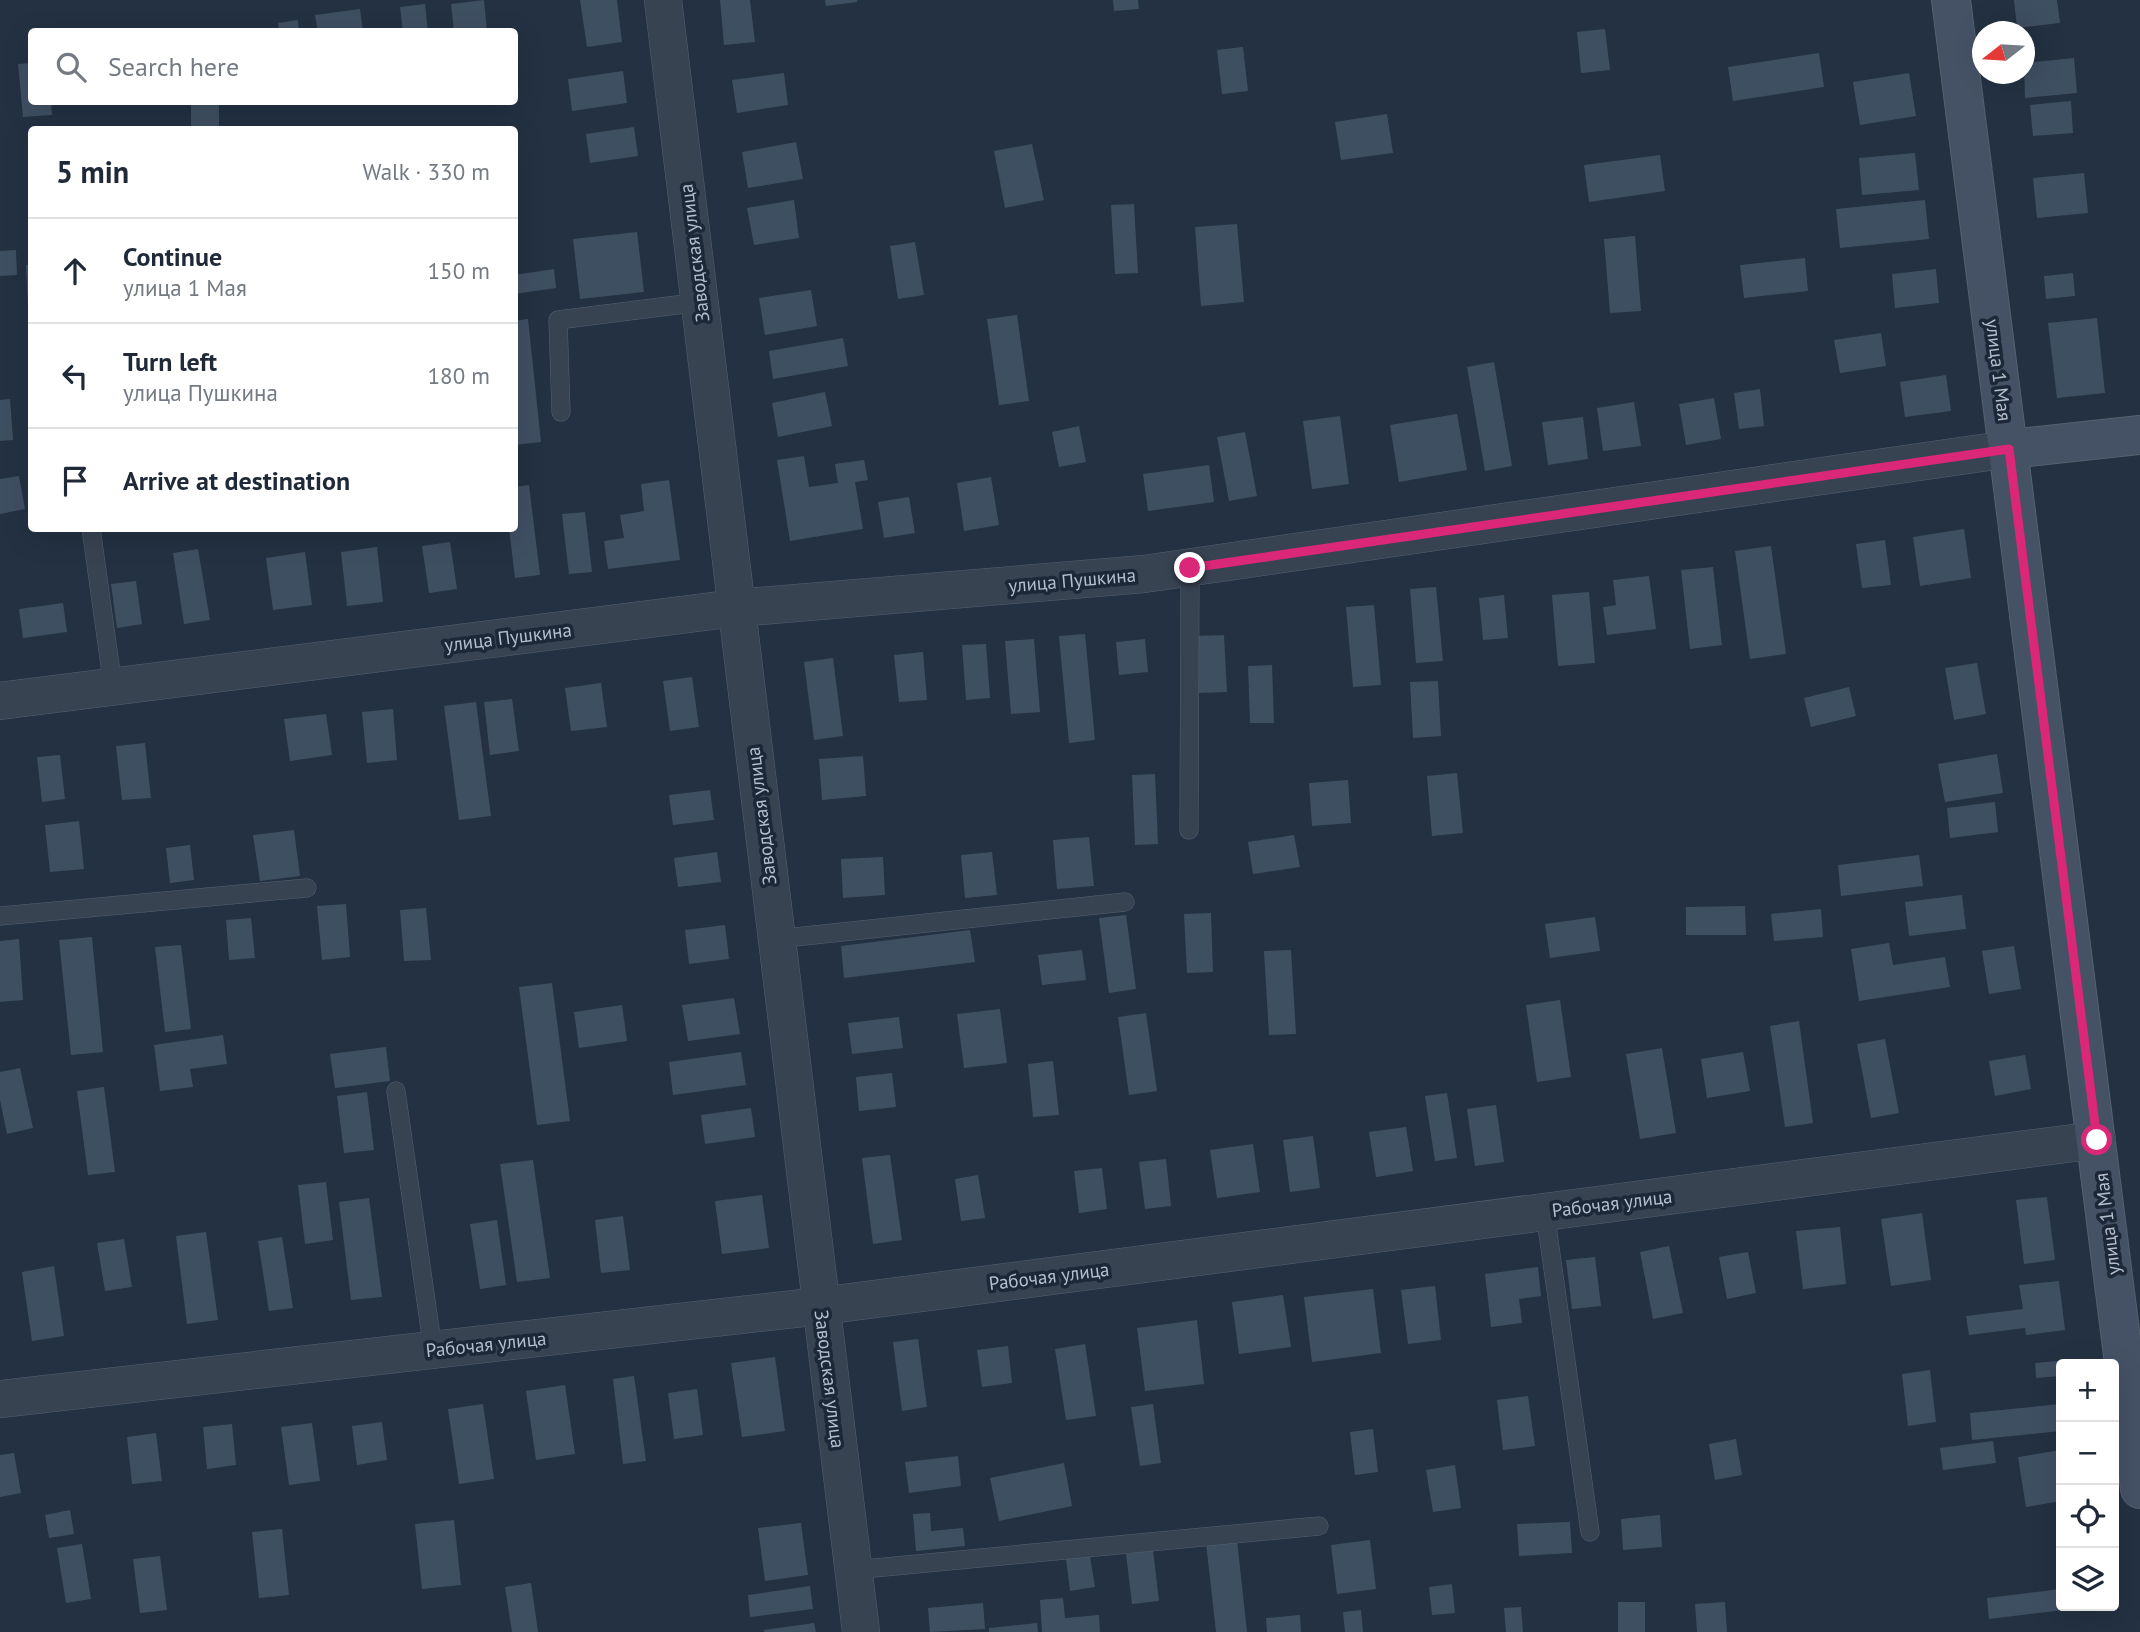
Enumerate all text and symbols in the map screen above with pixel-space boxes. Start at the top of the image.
north arrow [1972,21,2035,84]
search box [28,28,518,105]
icon: search [52,48,90,86]
text: Search here [108,50,239,83]
text: 5 min [56,152,129,191]
text: Walk · 330 m [363,157,490,186]
street label: Заводская улица [674,183,714,323]
text: Continue [123,240,222,273]
icon: ahead [56,252,94,290]
text: 150 m [428,256,490,285]
text: улица 1 Мая [123,273,247,302]
street label: улица 1 Мая [1981,318,2017,422]
text: Turn left [123,345,217,378]
icon: left [56,357,94,395]
text: 180 m [428,361,490,390]
text: улица Пушкина [123,378,278,407]
icon: arrive [56,462,94,500]
text: Arrive at destination [123,464,350,497]
route end [1174,552,1205,583]
street label: улица Пушкина [1007,562,1137,598]
street label: улица Пушкина [443,617,573,657]
street label: Заводская улица [741,746,781,886]
route start [2081,1124,2112,1155]
street label: улица 1 Мая [2089,1172,2125,1276]
street label: Рабочая улица [1551,1184,1673,1222]
street label: Рабочая улица [988,1257,1110,1295]
street label: Заводская улица [810,1309,850,1449]
street label: Рабочая улица [425,1326,547,1362]
map controls [2056,1359,2119,1611]
button: + [2056,1359,2119,1422]
button: − [2056,1422,2119,1485]
button: locate [2056,1485,2119,1548]
button: layers [2056,1548,2119,1611]

